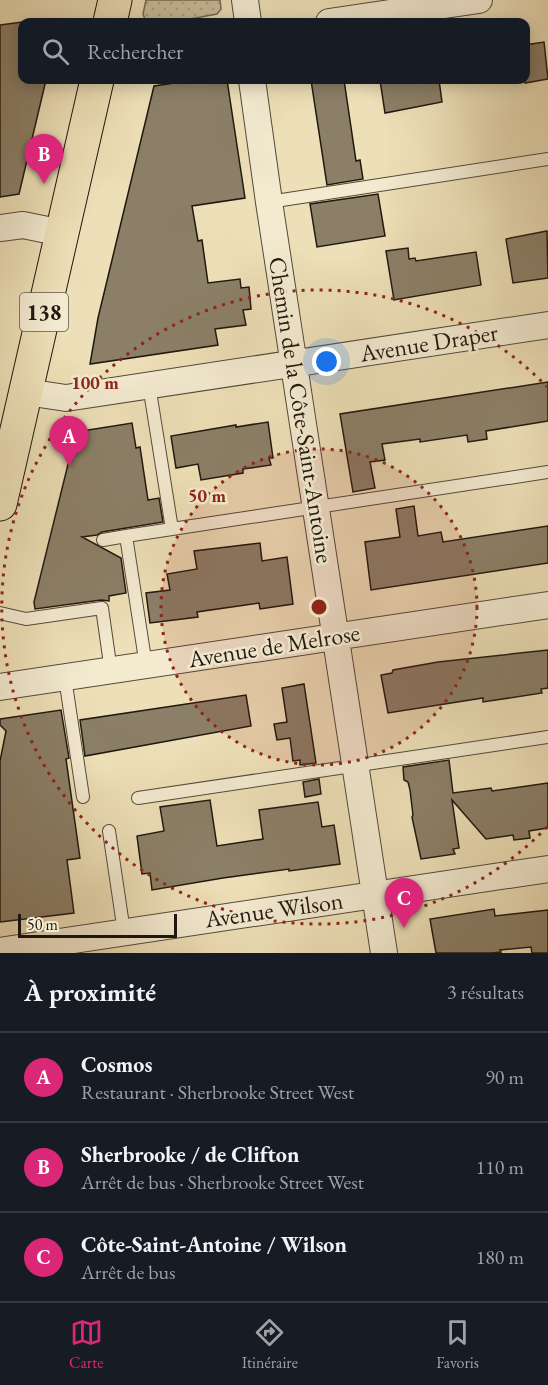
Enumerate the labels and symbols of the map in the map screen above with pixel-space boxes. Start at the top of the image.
pin: B [24,134,63,184]
street label: Chemin de la Côte-Saint-Antoine [262,255,341,565]
road number: 138 [20,293,68,331]
street label: Avenue Draper [357,316,500,369]
your location [312,347,341,376]
text: 100 m [71,371,119,394]
pin: A [50,416,88,466]
text: 50 m [188,484,226,507]
centre of rings [309,597,329,617]
street label: Avenue de Melrose [185,617,362,675]
pin: C [384,878,424,928]
street label: Avenue Wilson [202,884,345,935]
scale bar [18,911,177,938]

